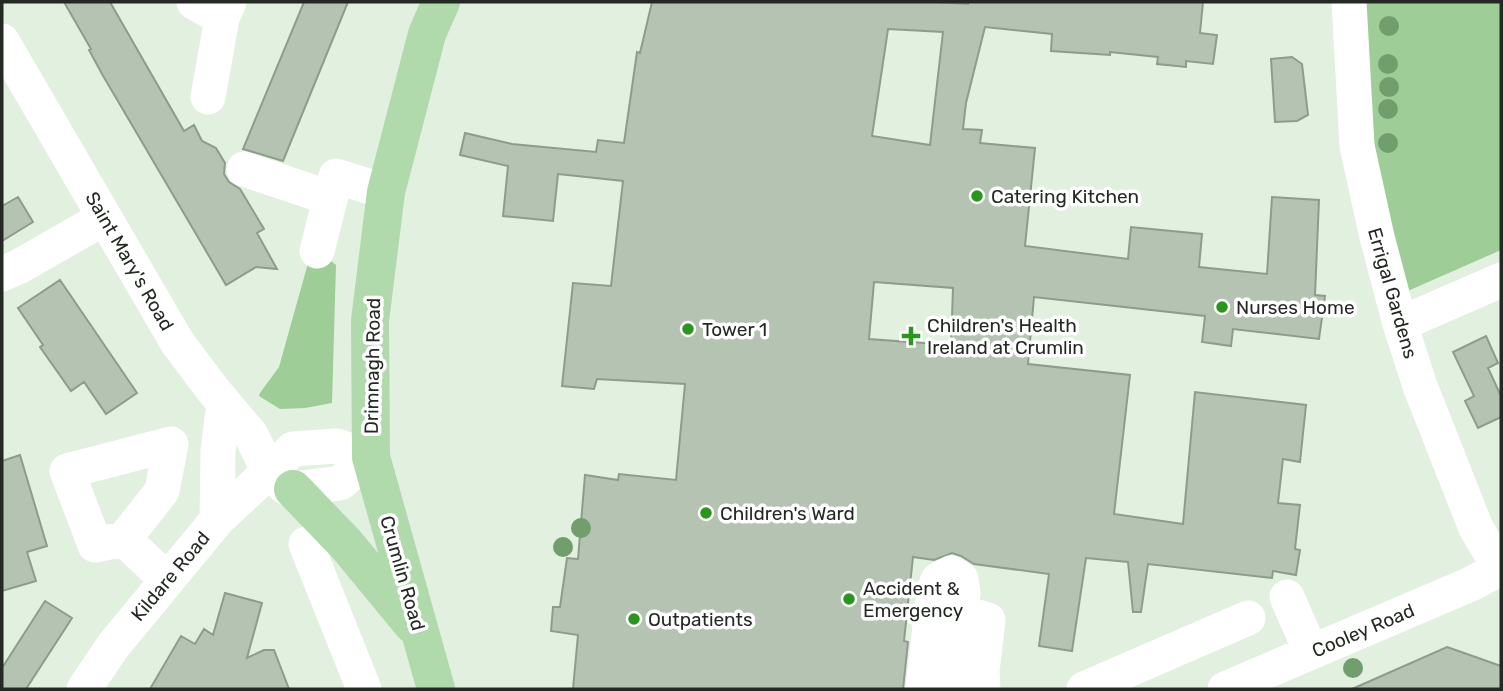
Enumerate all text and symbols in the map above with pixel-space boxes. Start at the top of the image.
place label: Catering Kitchen [991,185,1139,208]
street label: Saint Mary's Road [80,188,179,335]
marker: Catering Kitchen [969,188,985,204]
street label: Errigal Gardens [1363,225,1422,361]
place label: Nurses Home [1236,296,1355,319]
street label: Drimnagh Road [360,298,385,434]
marker: Nurses Home [1214,299,1230,315]
place label: Children's Health Ireland at Crumlin [927,314,1084,359]
place label: Tower 1 [702,318,767,341]
marker: Tower 1 [680,321,696,337]
marker: Children's Health Ireland at Crumlin [901,326,921,346]
place label: Children's Ward [720,502,855,525]
marker: Children's Ward [698,505,714,521]
street label: Crumlin Road [375,513,430,633]
street label: Kildare Road [126,527,214,626]
place label: Accident & Emergency [863,577,963,622]
marker: Accident & Emergency [841,591,857,607]
street label: Cooley Road [1309,599,1418,662]
place label: Outpatients [648,608,753,631]
marker: Outpatients [626,611,642,627]

